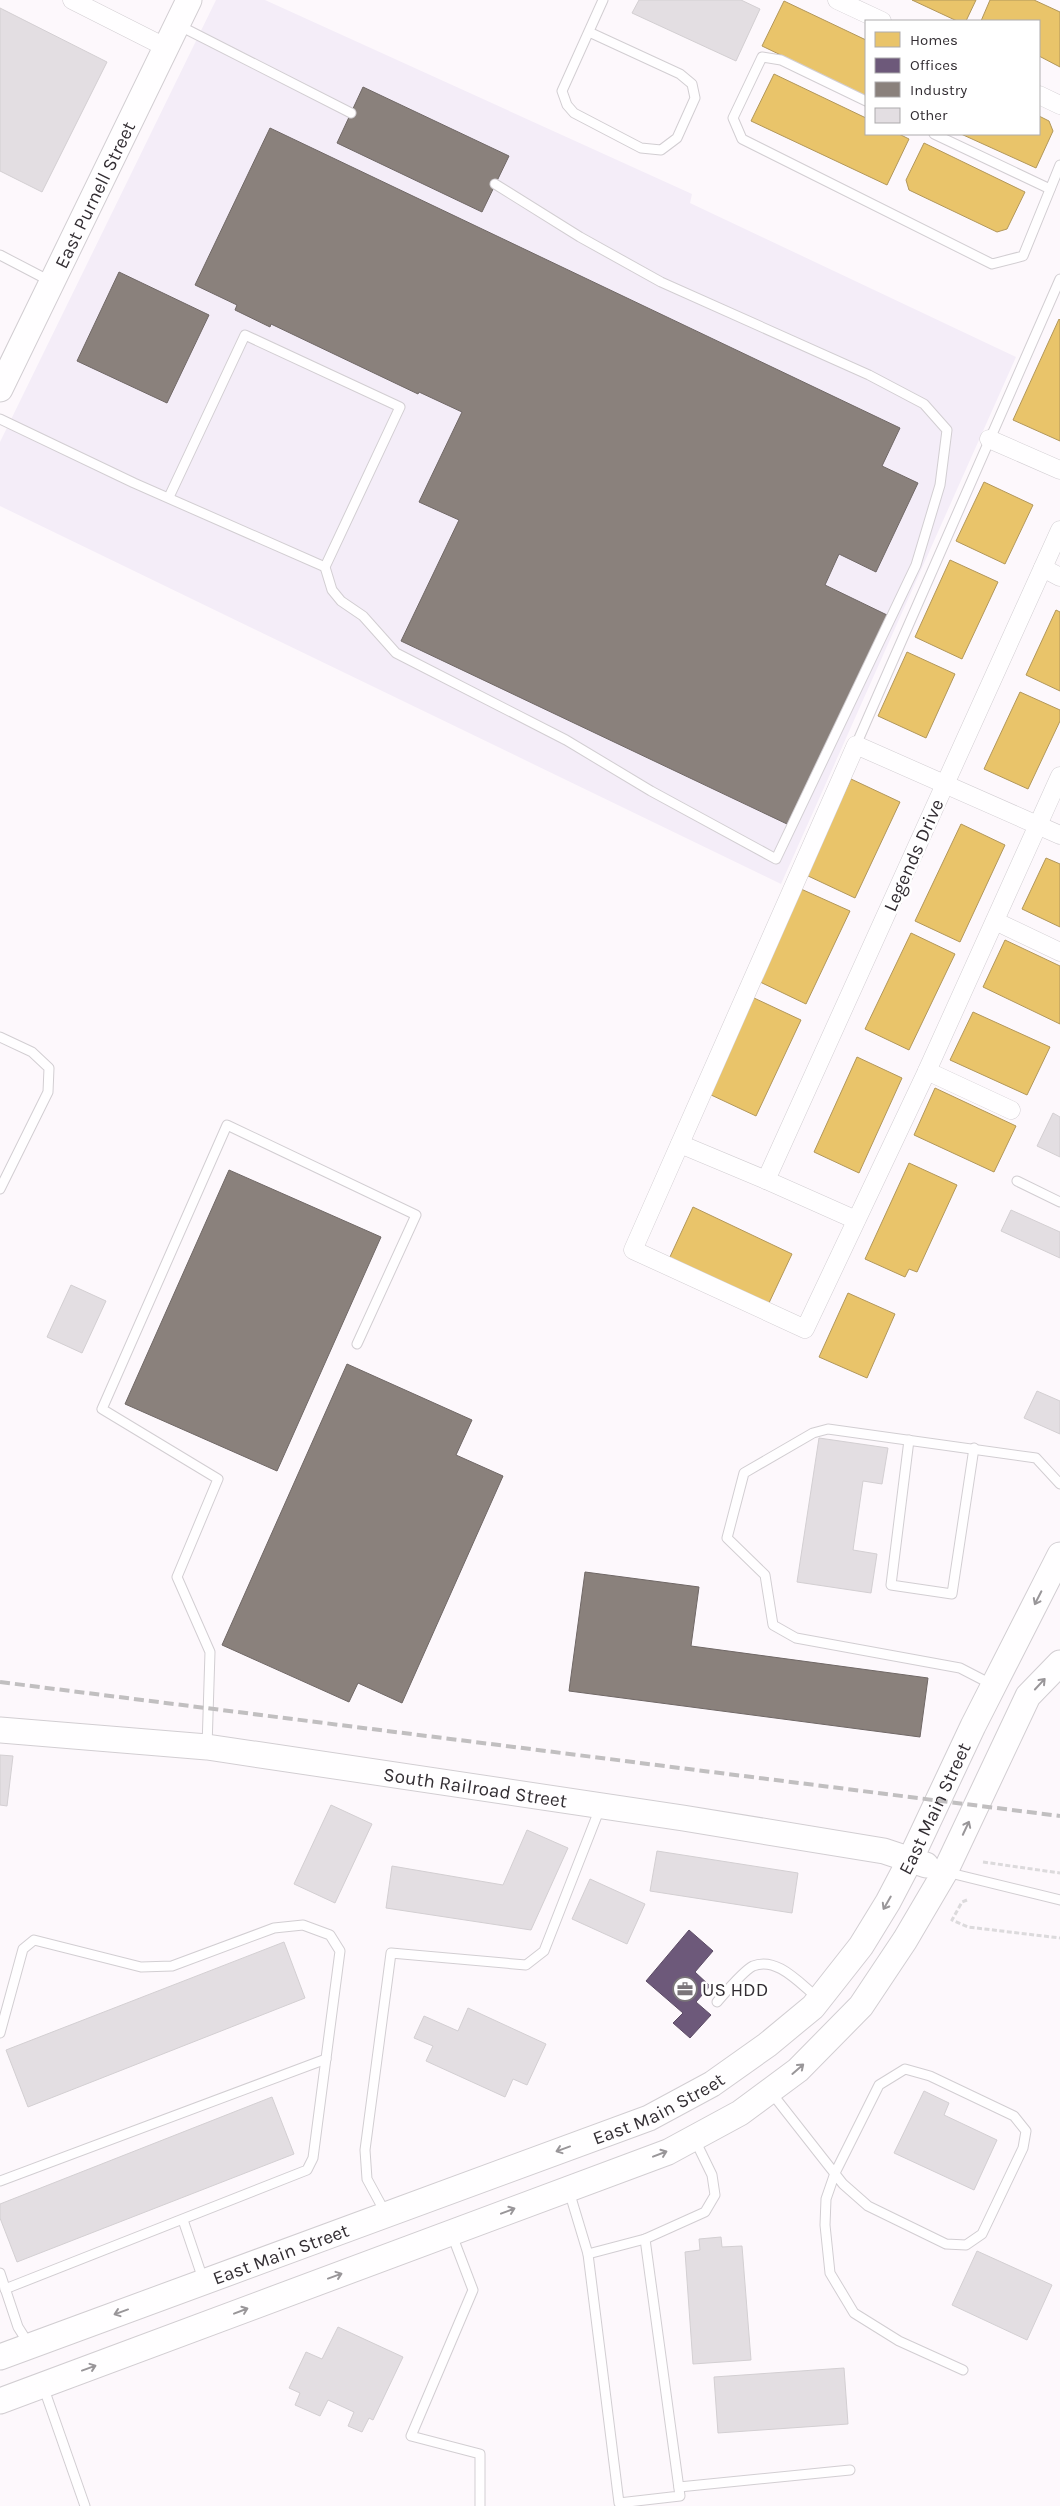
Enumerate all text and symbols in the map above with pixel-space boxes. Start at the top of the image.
legend [865,20,1040,135]
text: Homes [910,31,958,49]
text: Offices [910,56,958,74]
text: Industry [910,81,967,99]
text: Other [910,106,948,124]
street label: East Purnell Street [50,118,140,272]
street label: Legends Drive [879,796,949,915]
one-way arrow [1033,1591,1043,1606]
one-way arrow [1034,1678,1046,1690]
street label: East Main Street [894,1739,976,1878]
street label: South Railroad Street [382,1763,568,1813]
one-way arrow [962,1821,971,1836]
one-way arrow [882,1895,892,1909]
office icon: US HDD [672,1976,698,2002]
place label: US HDD [702,1979,768,2001]
one-way arrow [791,2064,804,2075]
street label: East Main Street [590,2069,729,2150]
one-way arrow [556,2145,572,2154]
one-way arrow [652,2149,667,2159]
one-way arrow [500,2206,515,2215]
street label: East Main Street [210,2220,352,2290]
one-way arrow [326,2271,342,2280]
one-way arrow [233,2306,248,2315]
one-way arrow [114,2308,129,2317]
one-way arrow [80,2363,96,2372]

